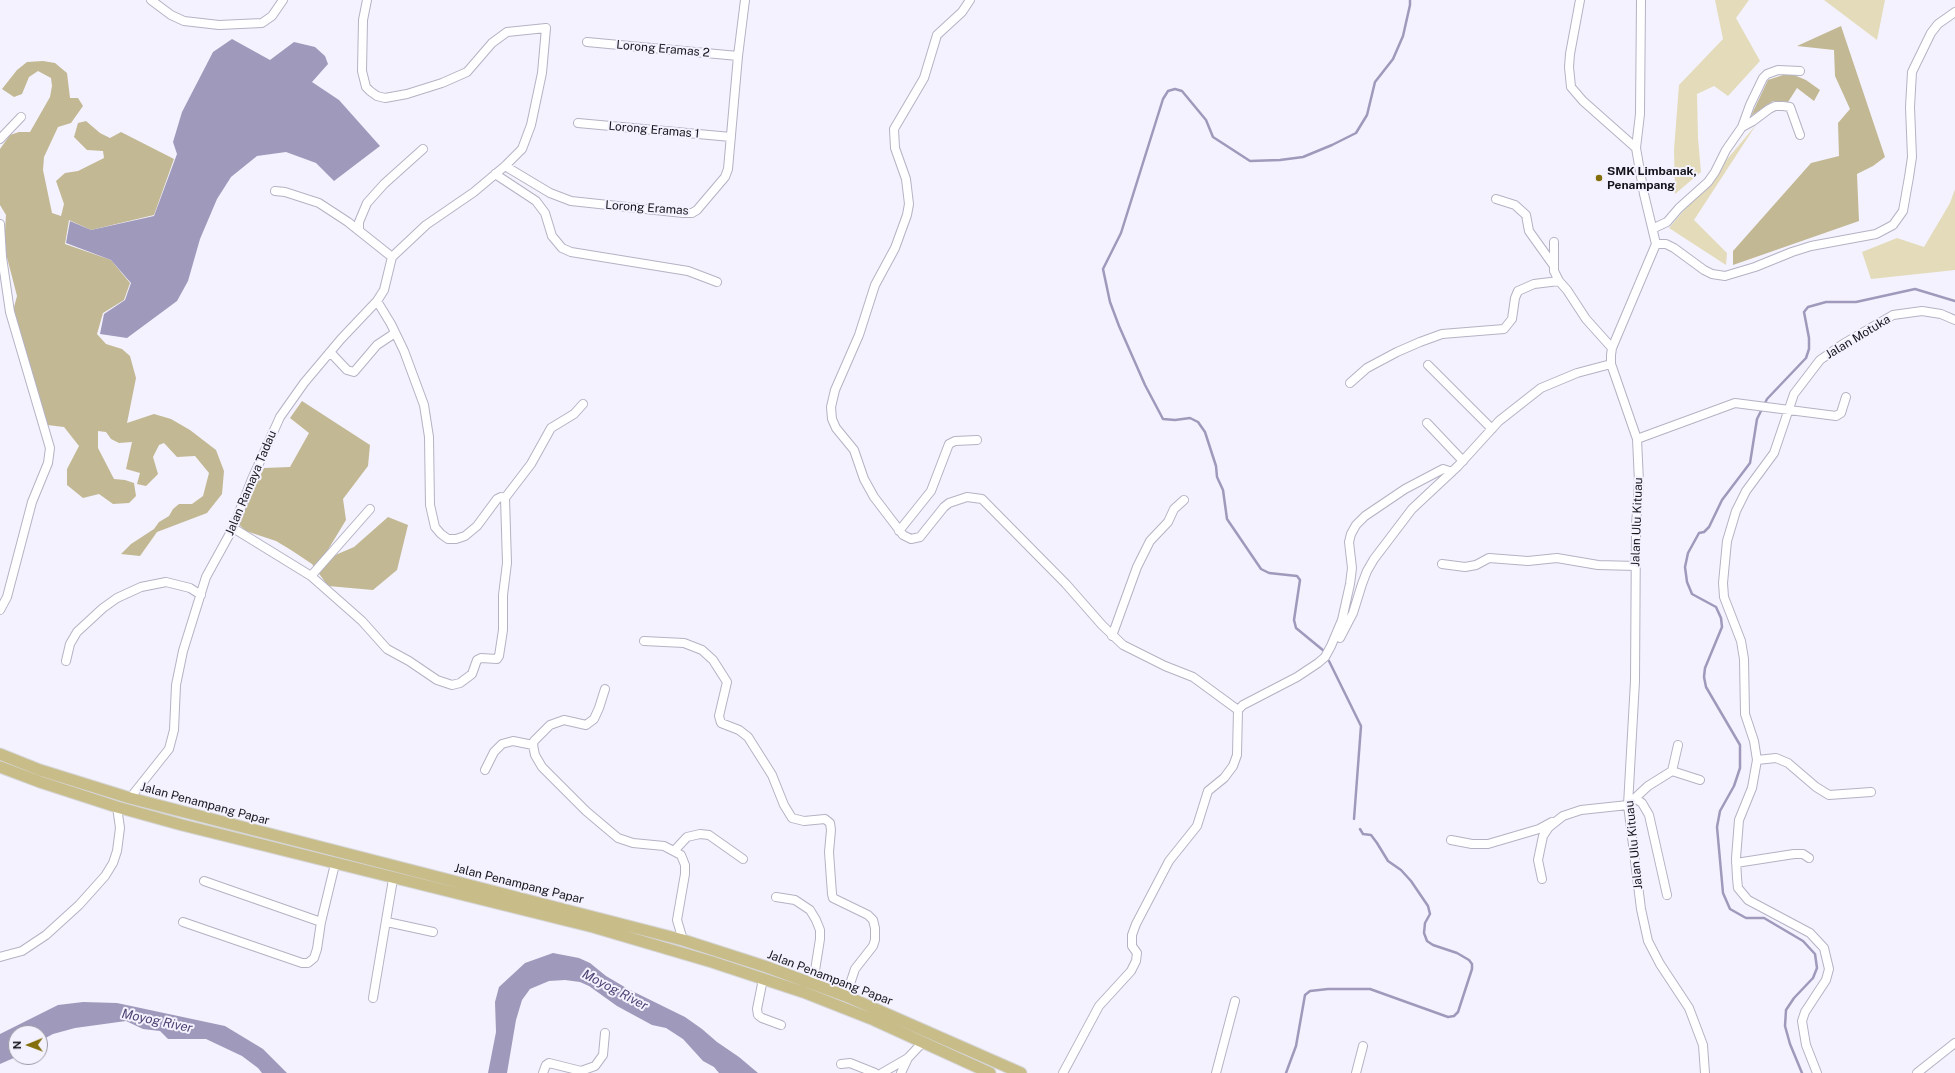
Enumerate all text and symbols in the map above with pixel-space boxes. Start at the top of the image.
street label: Lorong Eramas 2 [616,38,710,60]
street label: Lorong Eramas 1 [608,119,700,141]
place label: SMK Limbanak, Penampang [1607,164,1697,192]
marker: SMK Limbanak, Penampang [1594,173,1604,183]
street label: Lorong Eramas [605,198,689,218]
street label: Jalan Motuka [1823,312,1893,362]
street label: Jalan Ramaya Tadau [222,428,280,538]
street label: Jalan Ulu Kituau [1628,477,1646,567]
street label: Jalan Penampang Papar [139,780,271,828]
street label: Jalan Ulu Kituau [1622,800,1646,890]
street label: Jalan Penampang Papar [453,861,585,907]
street label: Jalan Penampang Papar [765,947,895,1009]
water label: Moyog River [580,966,650,1014]
water label: Moyog River [120,1006,194,1036]
north arrow [8,1025,48,1065]
text: N [11,1041,23,1050]

